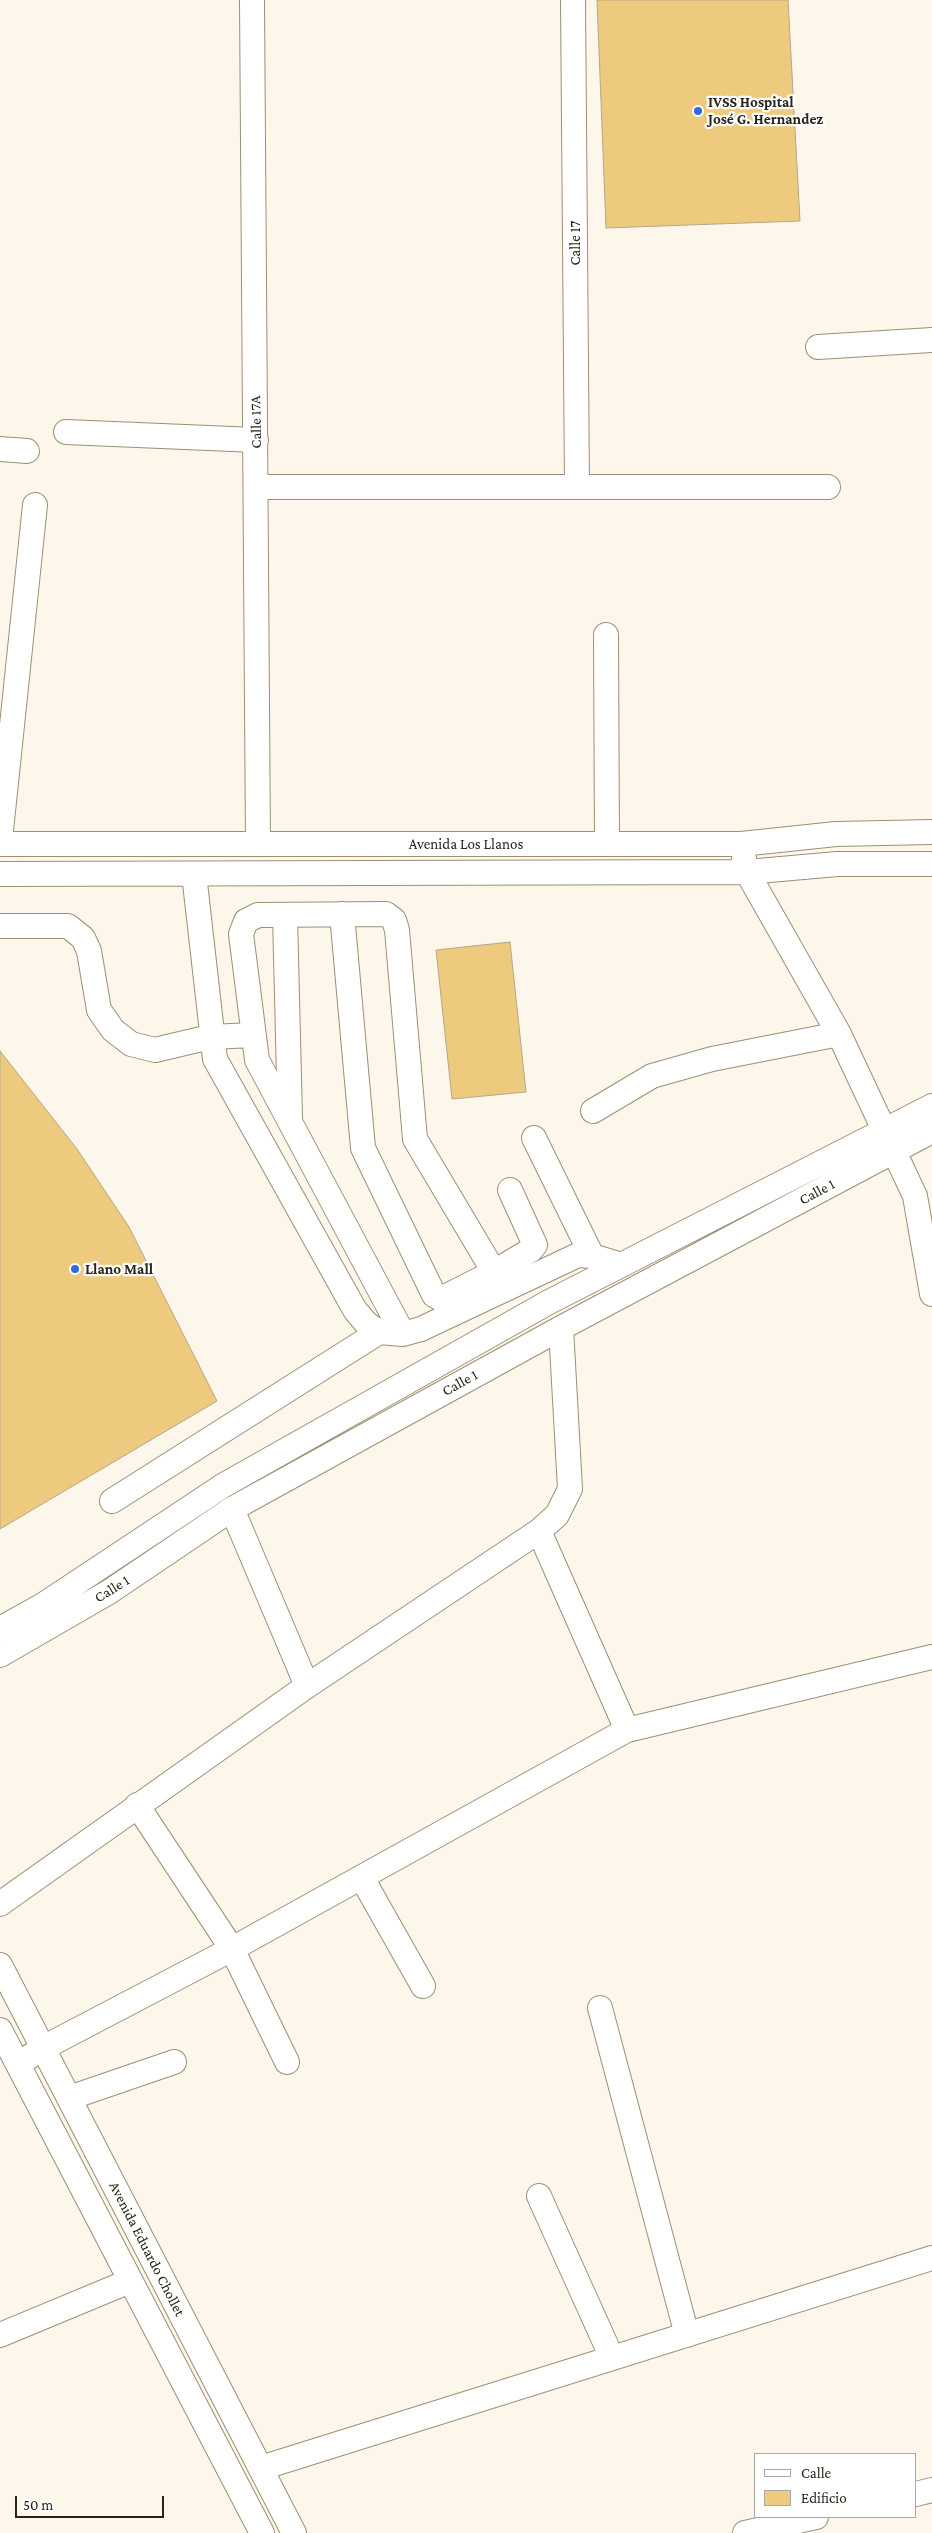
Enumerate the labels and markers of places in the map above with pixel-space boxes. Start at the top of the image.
place label: IVSS Hospital José G. Hernandez [708,93,823,128]
marker: IVSS Hospital José G. Hernandez [692,105,704,117]
place label: Llano Mall [85,1260,153,1278]
marker: Llano Mall [69,1263,81,1275]

